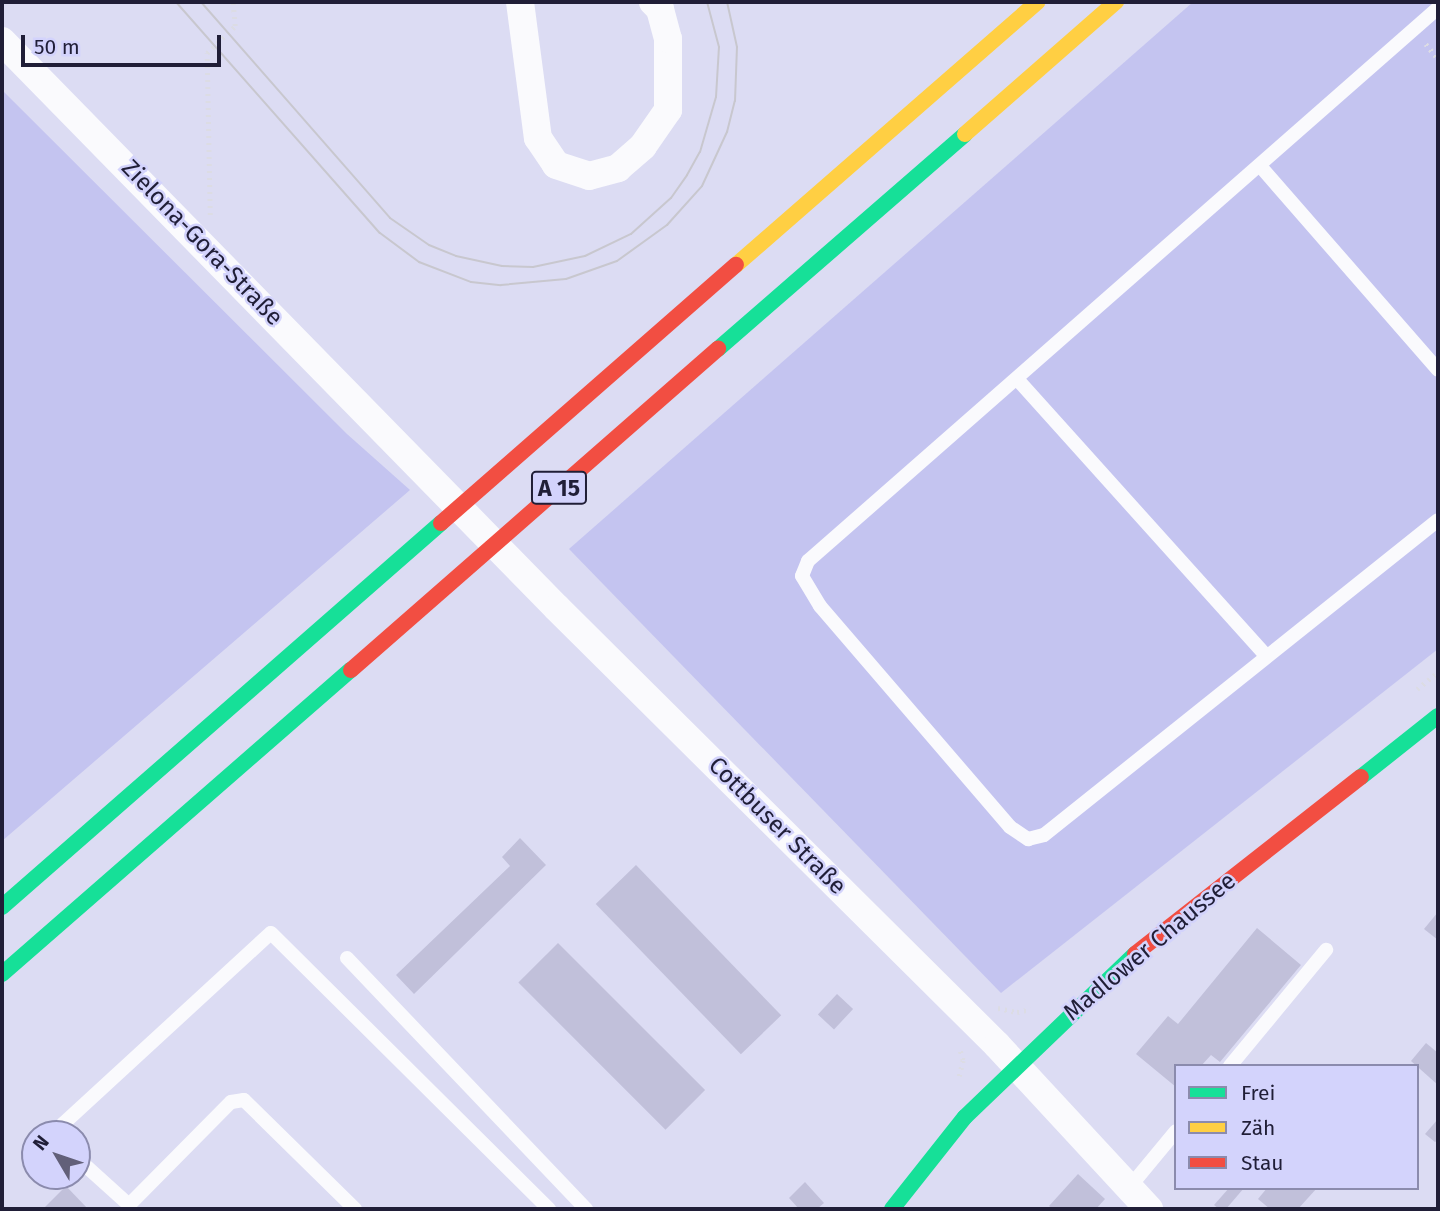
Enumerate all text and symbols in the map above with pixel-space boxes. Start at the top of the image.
scale bar [24,21,224,65]
text: 50 m [34,34,80,60]
street label: Zielona-Gora-Straße [115,154,289,332]
road number: A 15 [529,468,589,508]
street label: Cottbuser Straße [702,751,852,901]
street label: Madlower Chaussee [1058,867,1242,1027]
legend [1174,1064,1419,1190]
text: Frei [1241,1080,1275,1106]
text: Zäh [1241,1115,1275,1141]
north arrow [21,1120,91,1190]
text: N [28,1131,54,1155]
text: Stau [1241,1150,1284,1176]

